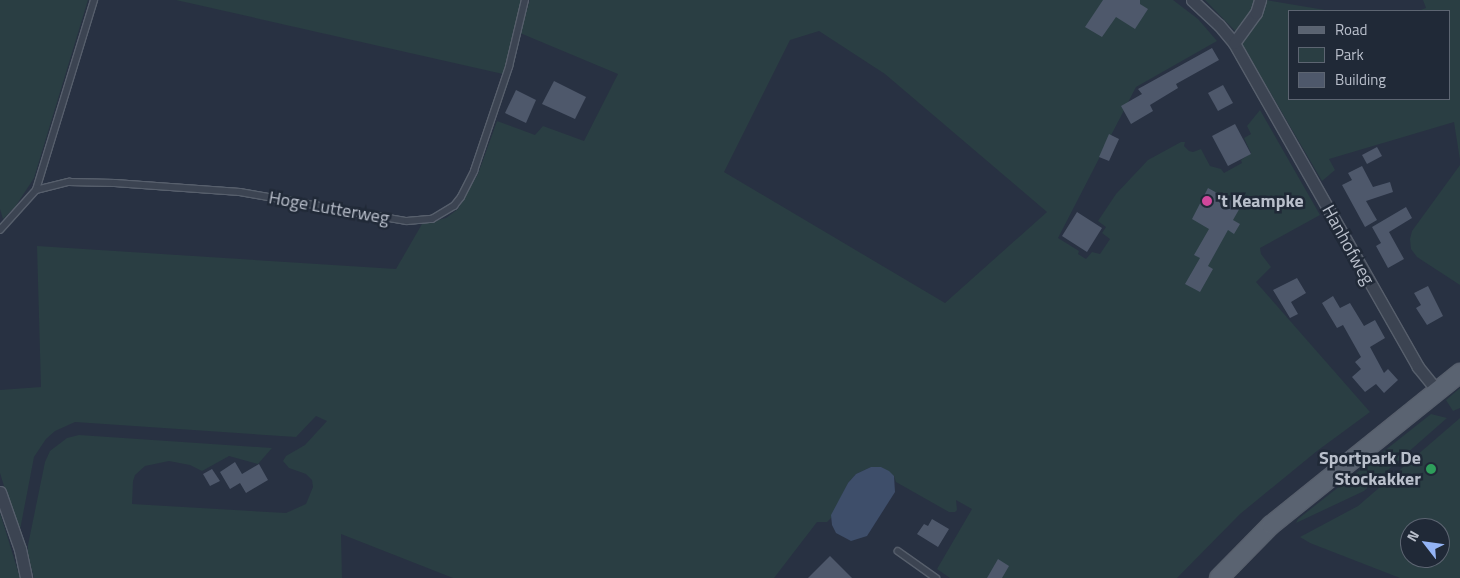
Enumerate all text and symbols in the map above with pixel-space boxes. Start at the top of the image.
legend [1288,10,1450,100]
text: Road [1335,18,1367,41]
text: Park [1335,43,1364,66]
text: Building [1335,68,1386,91]
street label: Hoge Lutterweg [267,187,391,229]
place label: 't Keampke [1217,190,1304,212]
marker: 't Keampke [1201,195,1213,207]
street label: Hanhofweg [1317,201,1379,289]
place label: Sportpark De Stockakker [1319,448,1421,490]
marker: Sportpark De Stockakker [1425,463,1437,475]
north arrow [1400,518,1450,568]
text: N [1401,526,1424,545]

